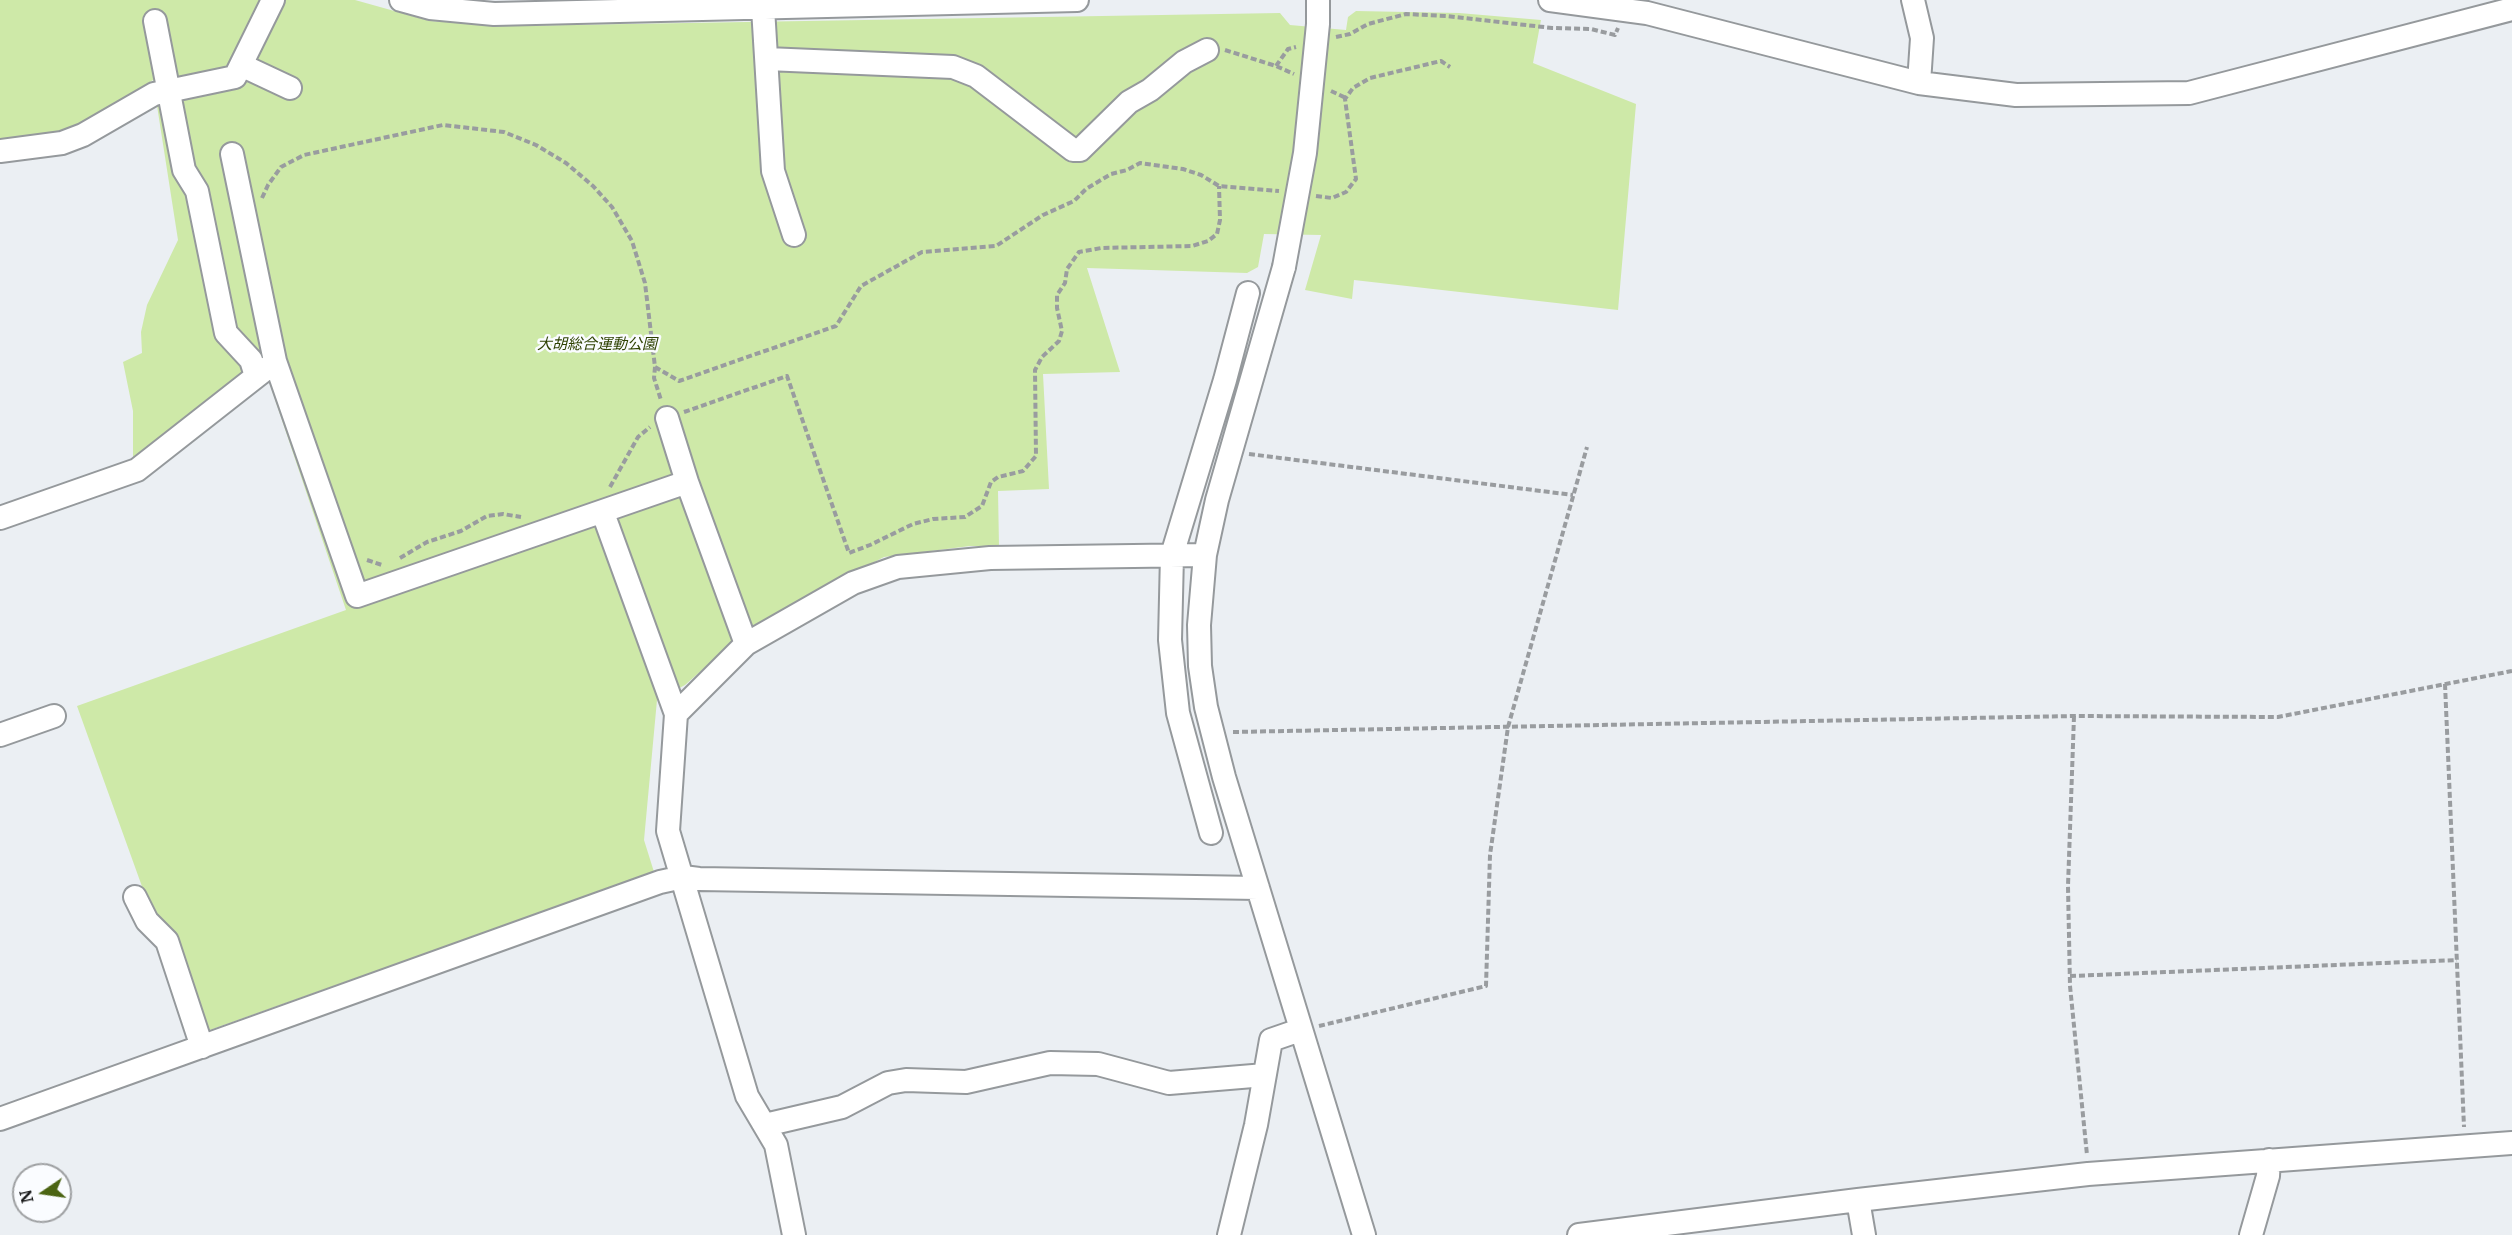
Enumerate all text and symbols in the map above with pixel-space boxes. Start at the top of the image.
park label: 大胡総合運動公園 [537,336,657,354]
north arrow [12,1163,72,1223]
text: N [15,1188,38,1205]

